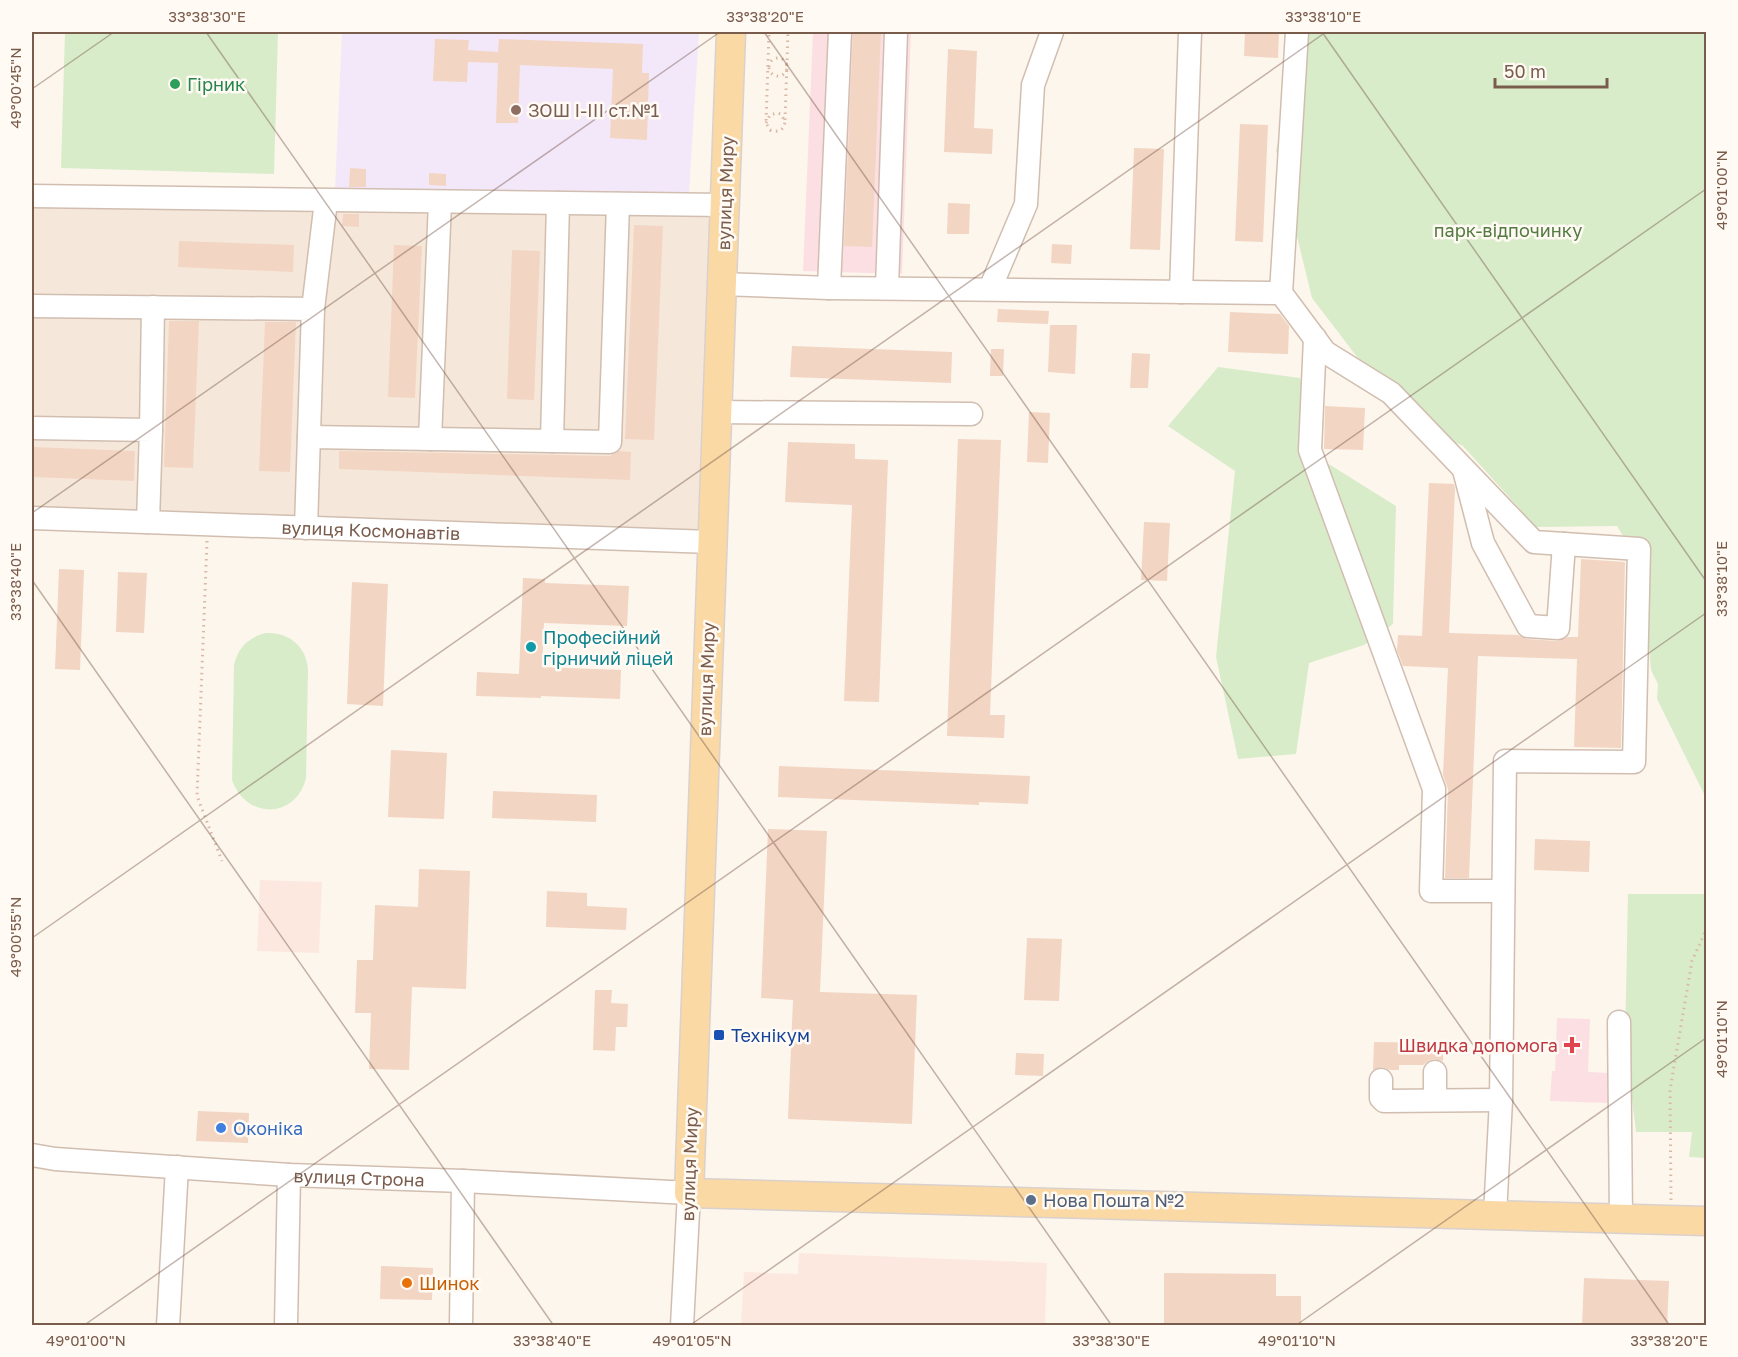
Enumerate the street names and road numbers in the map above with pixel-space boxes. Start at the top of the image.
street label: вулиця Миру [712,135,738,251]
street label: вулиця Космонавтів [281,516,461,544]
street label: вулиця Миру [693,621,719,737]
street label: вулиця Миру [676,1106,702,1222]
street label: вулиця Строна [293,1164,425,1191]

